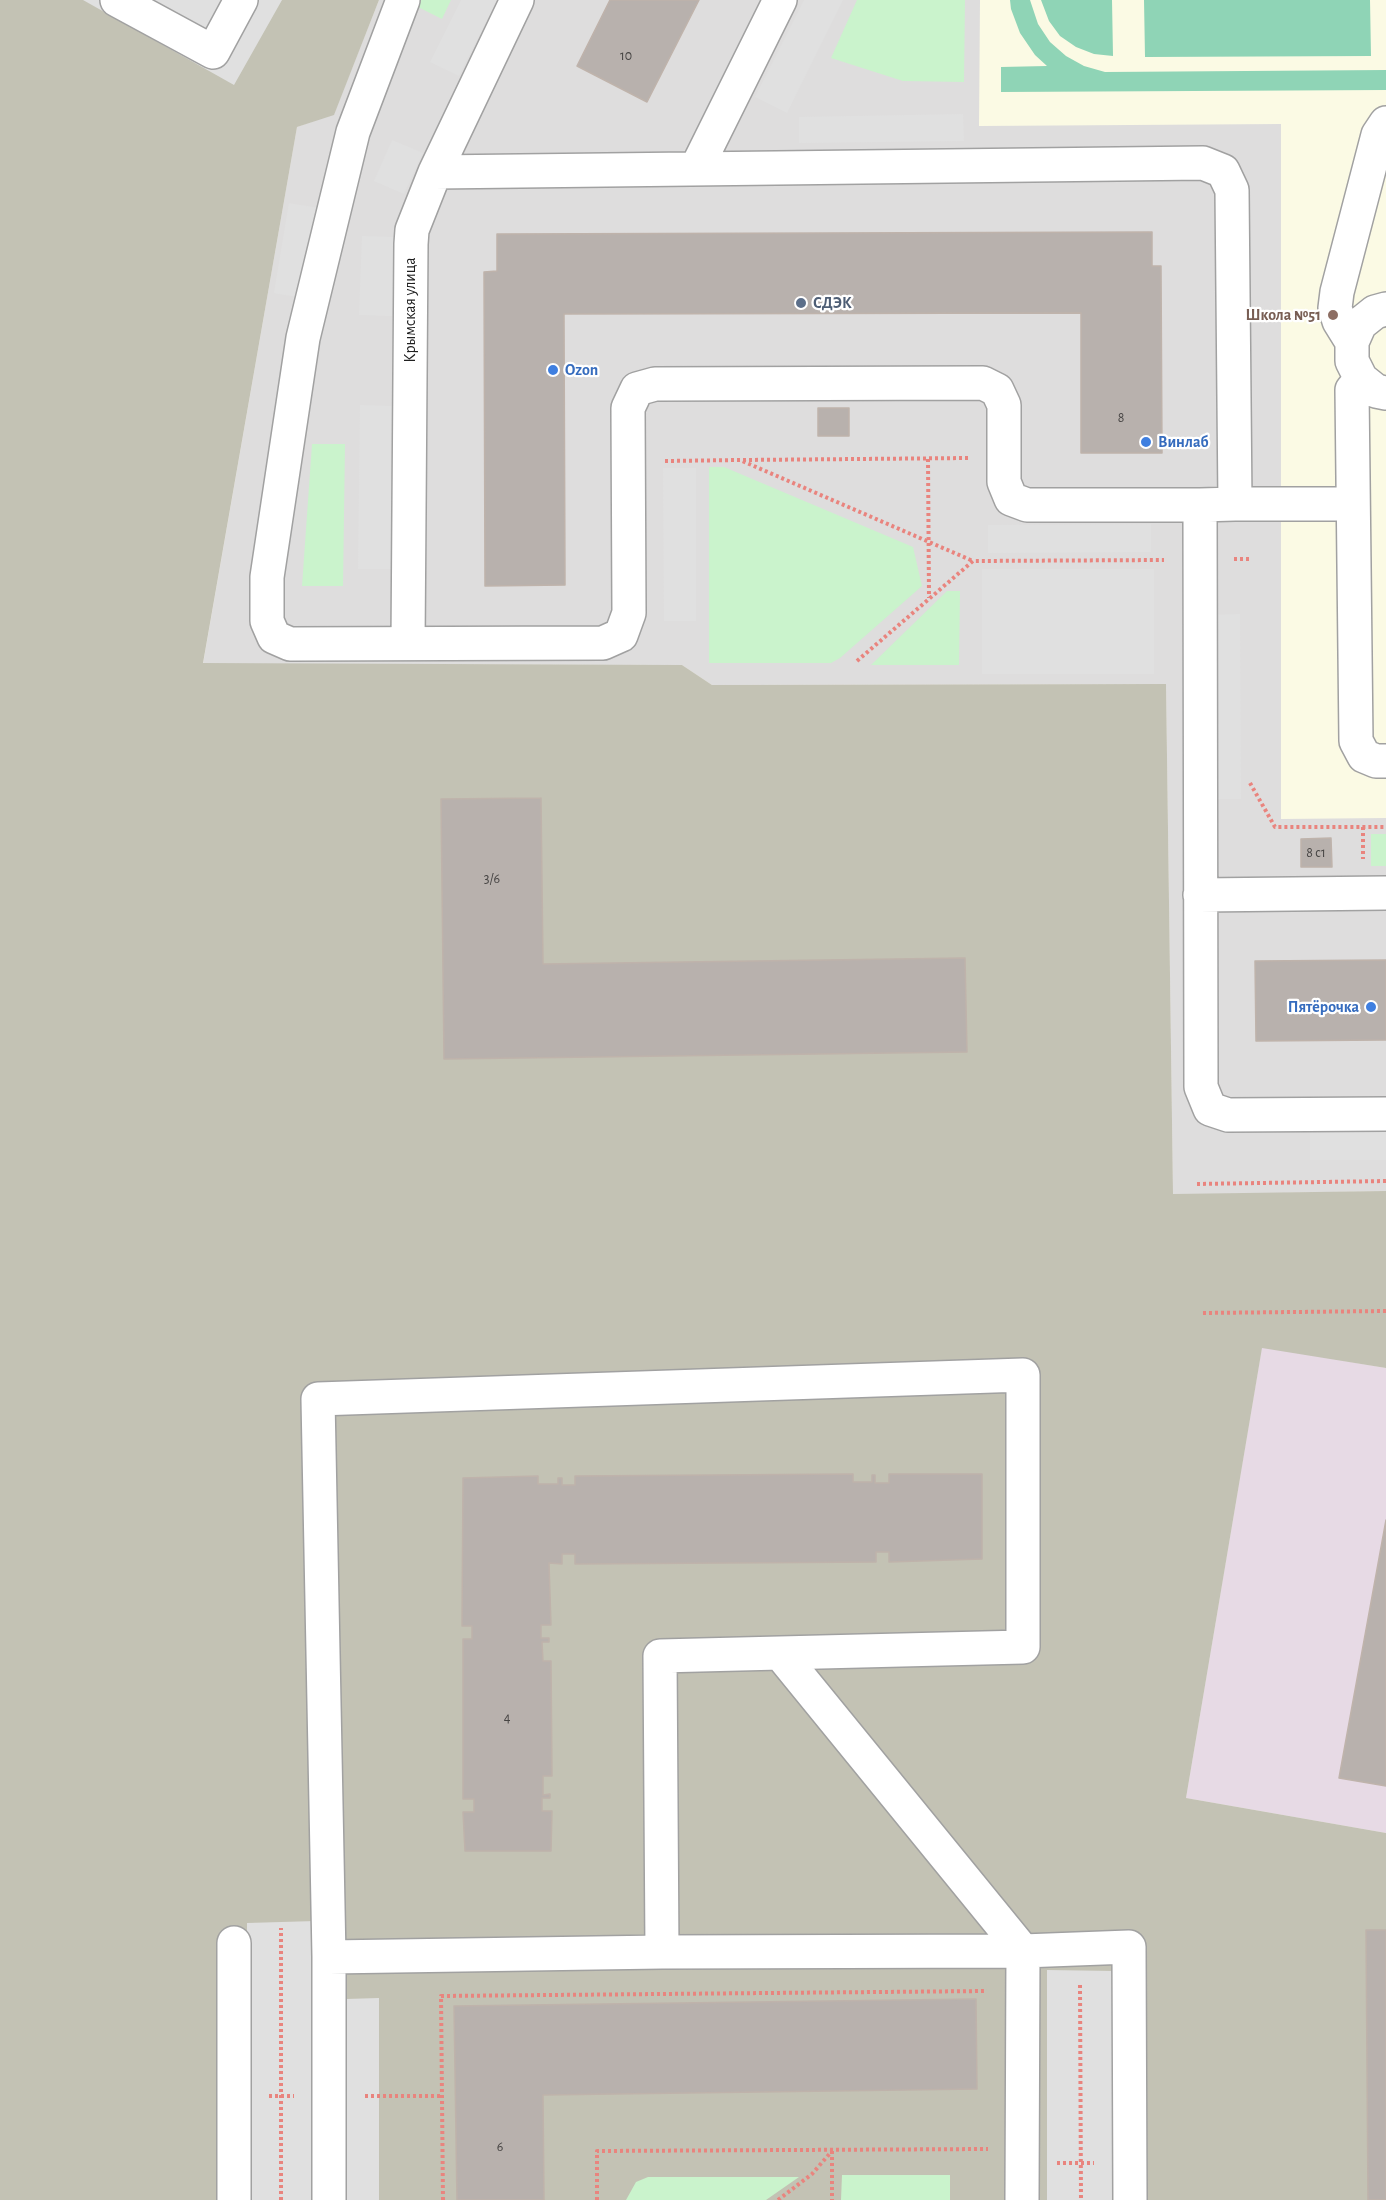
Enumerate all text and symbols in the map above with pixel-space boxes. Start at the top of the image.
house number: 10 [620,48,632,64]
street label: Крымская улица [400,257,420,363]
place label: СДЭК [813,293,852,313]
marker: СДЭК [794,296,808,310]
place label: Школа №51 [1245,305,1321,325]
marker: Школа №51 [1326,308,1340,322]
place label: Ozon [565,360,598,380]
marker: Ozon [546,363,560,377]
house number: 8 [1118,410,1124,426]
place label: Винлаб [1158,432,1209,452]
marker: Винлаб [1139,435,1153,449]
house number: 8 с1 [1306,845,1326,861]
house number: 3/6 [484,871,500,887]
place label: Пятёрочка [1288,997,1359,1017]
marker: Пятёрочка [1364,1000,1378,1014]
house number: 4 [504,1710,510,1726]
house number: 6 [497,2139,503,2155]

